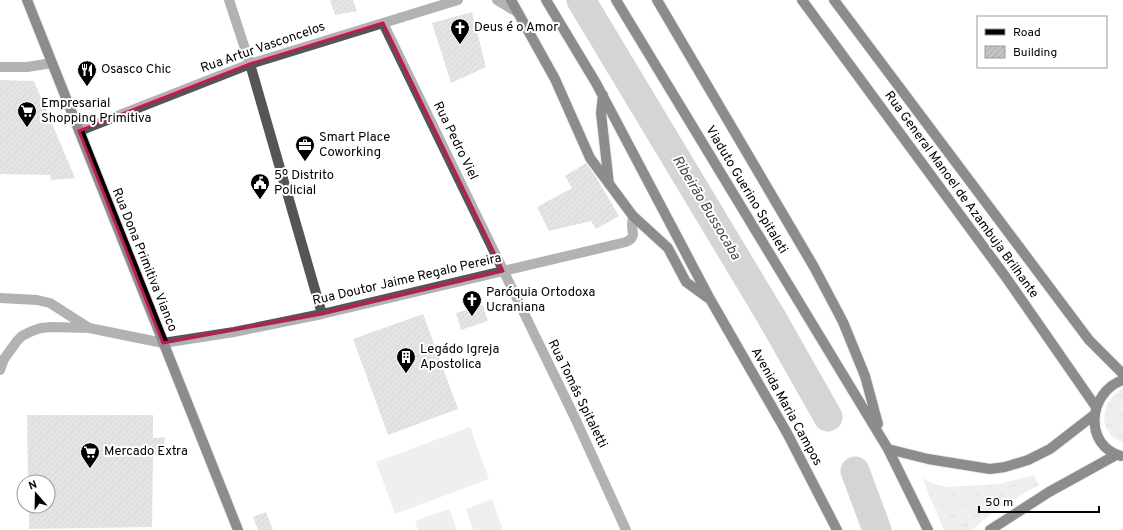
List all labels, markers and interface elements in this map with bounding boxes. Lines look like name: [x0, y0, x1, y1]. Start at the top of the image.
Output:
legend: [977, 16, 1107, 68]
church icon: Deus é o Amor: [449, 17, 471, 45]
street label: Rua Artur Vasconcelos: [199, 19, 327, 77]
place label: Deus é o Amor: [474, 20, 558, 36]
text: Road: [1013, 25, 1041, 41]
text: Building: [1013, 45, 1057, 61]
restaurant icon: Osasco Chic: [76, 59, 98, 87]
place label: Osasco Chic: [101, 62, 171, 78]
street label: Rua General Manoel de Azambuja Brilhante: [880, 88, 1042, 302]
place label: Empresarial Shopping Primitiva: [41, 96, 151, 127]
street label: Rua Pedro Viel: [429, 99, 481, 183]
supermarket icon: Empresarial Shopping Primitiva: [16, 100, 38, 128]
street label: Viaduto Guerino Spitaleti: [701, 123, 791, 257]
place label: Smart Place Coworking: [319, 130, 390, 161]
office icon: Smart Place Coworking: [294, 134, 316, 162]
water label: Ribeirão Bussocaba: [668, 153, 744, 264]
place label: 5º Distrito Policial: [274, 168, 334, 199]
public building icon: 5º Distrito Policial: [249, 172, 271, 200]
street label: Rua Dona Primitiva Vianco: [108, 186, 180, 334]
street label: Rua Doutor Jaime Regalo Pereira: [311, 250, 503, 310]
place label: Paróquia Ortodoxa Ucraniana: [486, 285, 595, 316]
church icon: Paróquia Ortodoxa Ucraniana: [461, 289, 483, 317]
street label: Rua Tomás Spitaletti: [544, 337, 610, 451]
place label: Legádo Igreja Apostolica: [420, 342, 499, 373]
street label: Avenida Maria Campos: [747, 345, 825, 469]
building icon: Legádo Igreja Apostolica: [395, 346, 417, 374]
supermarket icon: Mercado Extra: [79, 441, 101, 469]
place label: Mercado Extra: [104, 444, 188, 460]
north arrow: [16, 474, 56, 514]
text: N: [27, 478, 39, 493]
scale bar: [979, 488, 1099, 514]
text: 50 m: [985, 495, 1013, 511]

